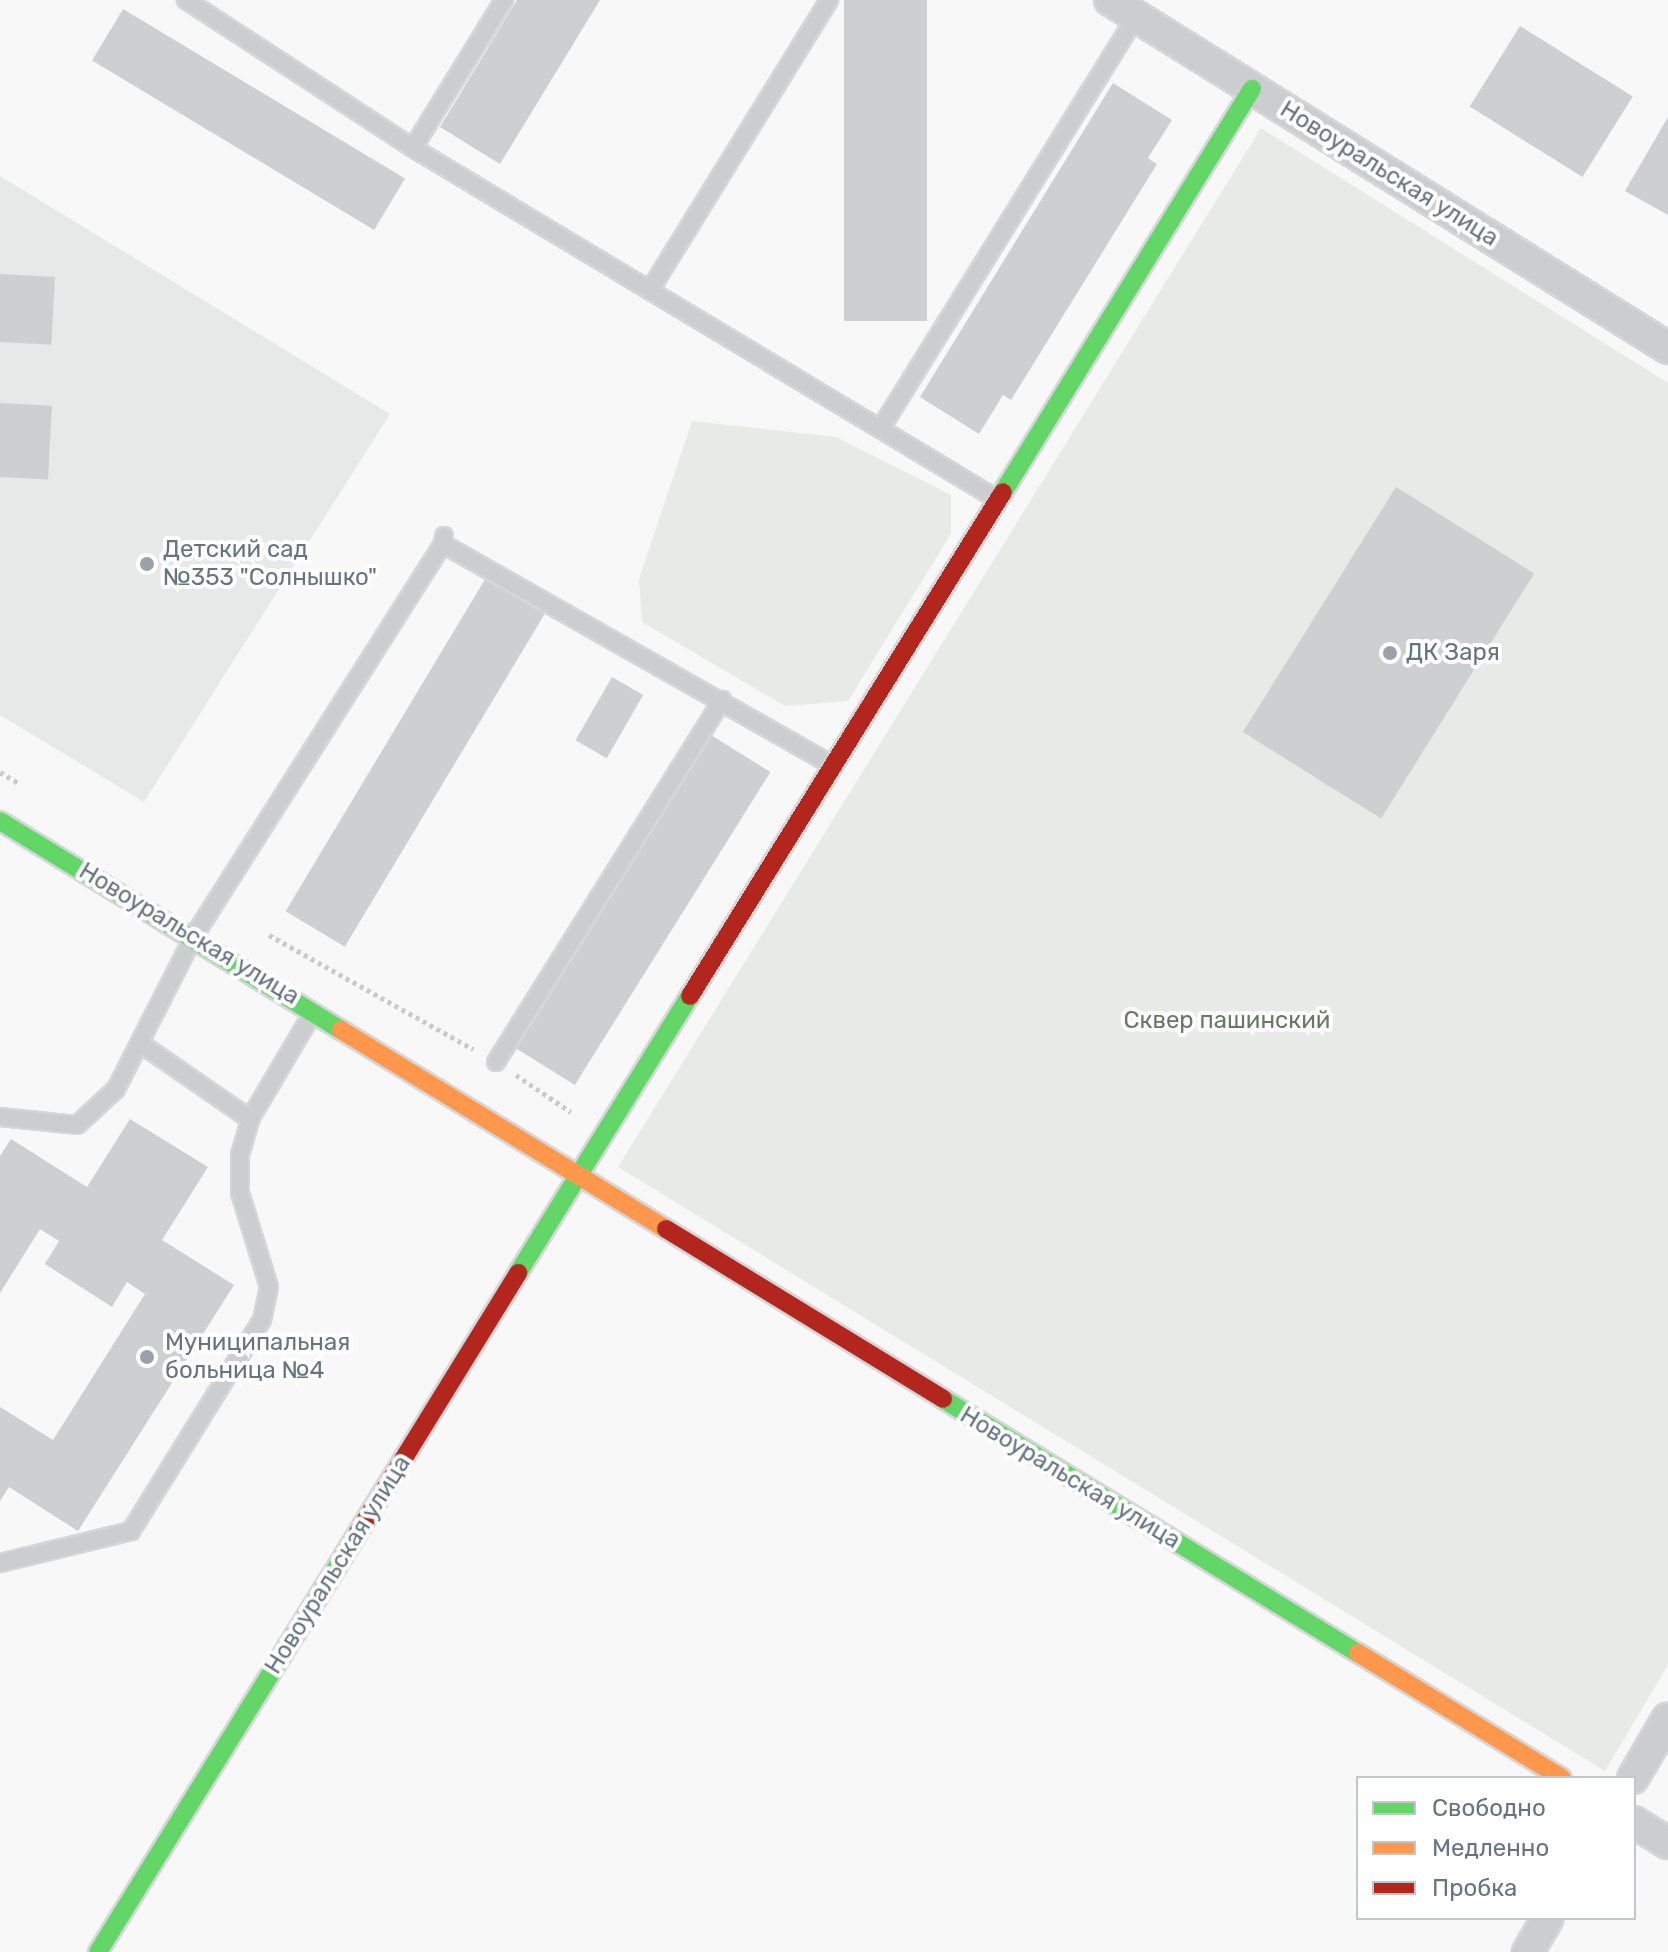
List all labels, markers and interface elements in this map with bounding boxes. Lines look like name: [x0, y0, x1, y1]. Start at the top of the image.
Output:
street label: Новоуральская улица: [1275, 95, 1503, 253]
place label: Детский сад №353 "Солнышко": [163, 536, 377, 592]
marker: Детский сад №353 "Солнышко": [138, 555, 156, 573]
place label: ДК Заря: [1406, 639, 1500, 667]
marker: ДК Заря: [1381, 644, 1399, 662]
street label: Новоуральская улица: [74, 857, 304, 1011]
park label: Сквер пашинский: [1124, 1007, 1330, 1035]
place label: Муниципальная больница №4: [165, 1329, 350, 1385]
marker: Муниципальная больница №4: [136, 1346, 158, 1368]
street label: Новоуральская улица: [955, 1401, 1185, 1555]
street label: Новоуральская улица: [259, 1451, 417, 1679]
legend: [1356, 1776, 1636, 1920]
text: Свободно: [1432, 1794, 1546, 1822]
text: Медленно: [1432, 1834, 1549, 1862]
text: Пробка: [1432, 1874, 1517, 1902]

